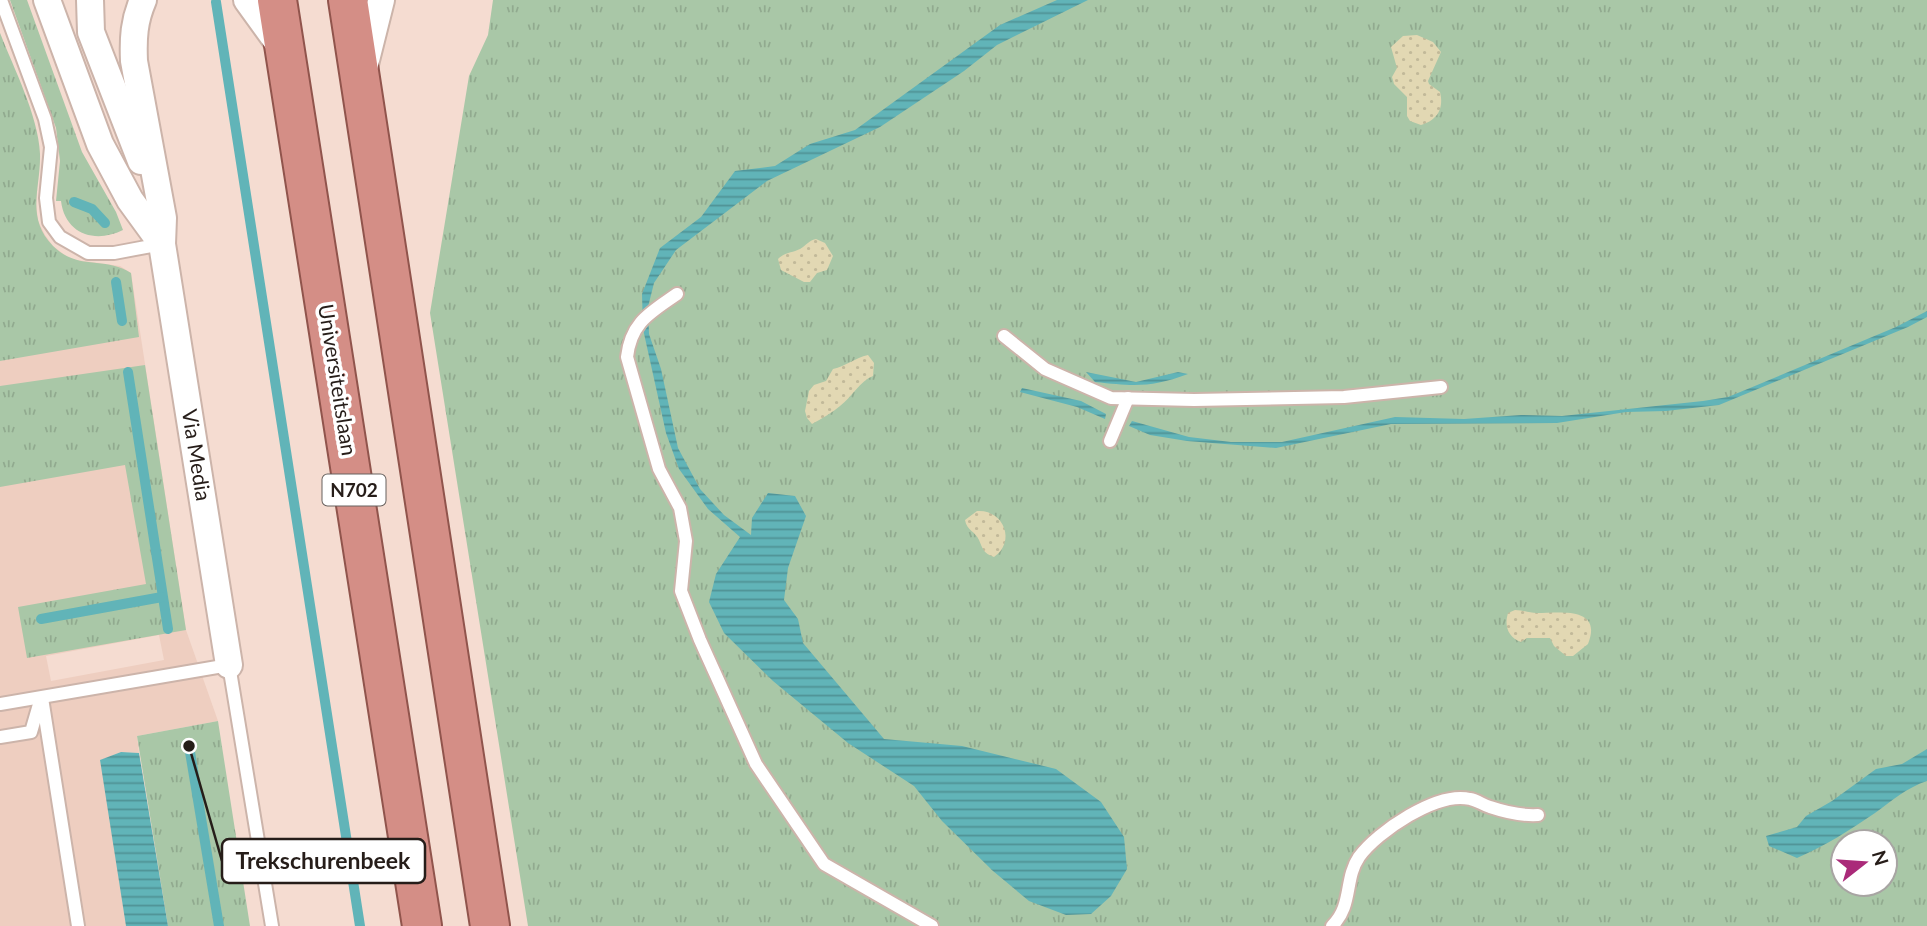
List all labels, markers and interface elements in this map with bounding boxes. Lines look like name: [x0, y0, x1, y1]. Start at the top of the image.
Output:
street label: Universiteitslaan: [314, 302, 363, 457]
street label: Via Media: [178, 407, 217, 502]
road number: N702: [322, 475, 386, 505]
north arrow: [1829, 828, 1899, 898]
callout: Trekschurenbeek: [222, 839, 425, 883]
text: Trekschurenbeek: [236, 846, 411, 874]
text: N: [1868, 848, 1894, 868]

